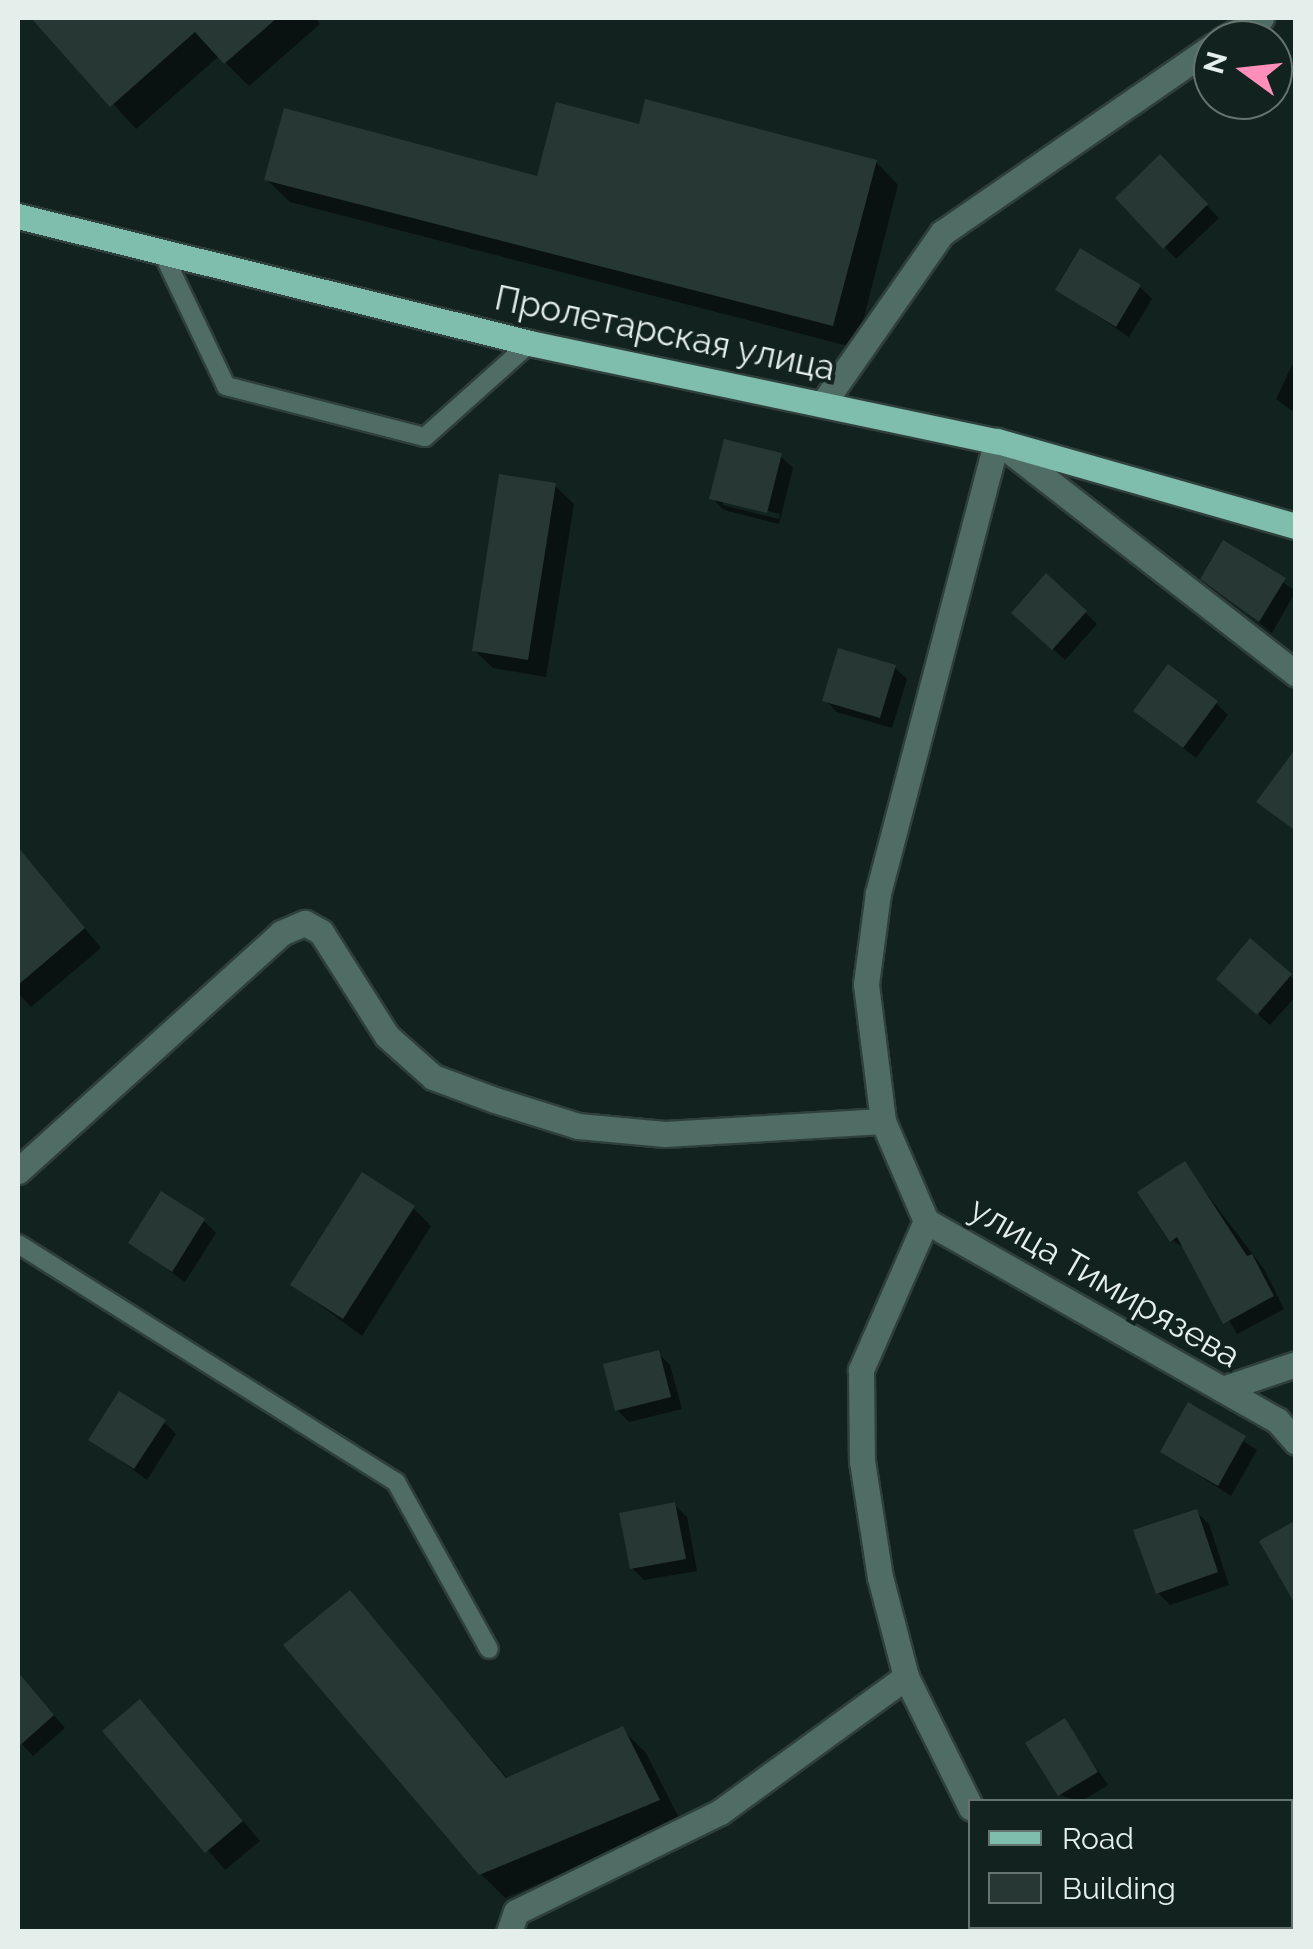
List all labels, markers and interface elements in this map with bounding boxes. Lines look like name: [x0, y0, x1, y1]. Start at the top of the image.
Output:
north arrow: [1193, 20, 1293, 120]
text: N: [1197, 48, 1234, 77]
street label: Пролетарская улица: [491, 276, 839, 390]
street label: улица Тимирязева: [962, 1187, 1248, 1377]
legend: [968, 1799, 1293, 1929]
text: Road: [1062, 1821, 1134, 1856]
text: Building: [1062, 1871, 1176, 1906]

